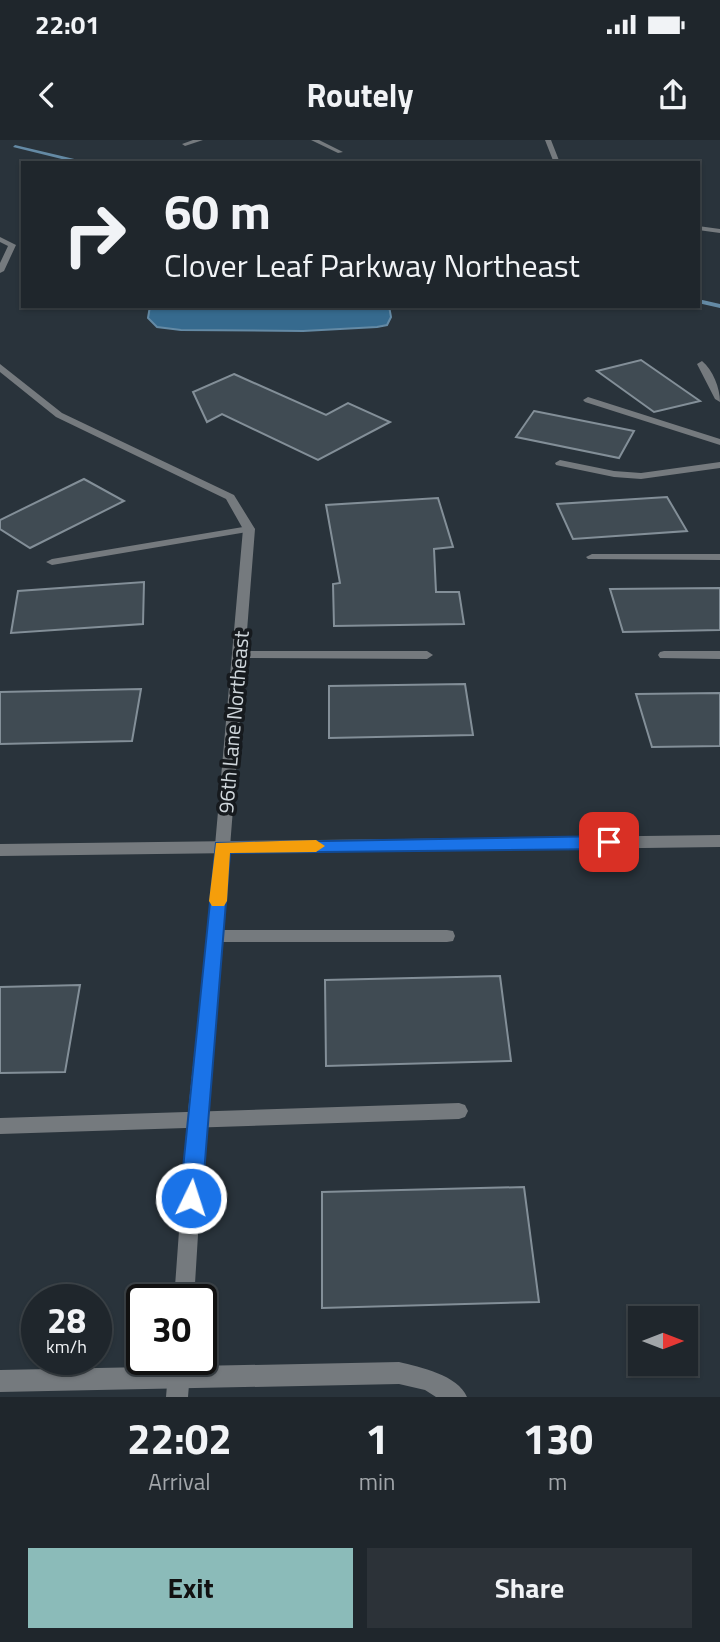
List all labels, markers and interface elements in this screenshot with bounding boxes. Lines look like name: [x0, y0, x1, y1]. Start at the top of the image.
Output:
text: 22:01: [35, 5, 100, 44]
text: Routely: [307, 71, 413, 119]
icon: back: [28, 76, 66, 114]
icon: share: [654, 76, 692, 114]
text: 60 m: [164, 173, 271, 248]
icon: right: [49, 189, 140, 280]
text: Clover Leaf Parkway Northeast: [164, 241, 580, 289]
street label: 96th Lane Northeast: [209, 629, 257, 815]
pin: [579, 812, 639, 872]
icon: arrive: [590, 823, 628, 861]
position arrow: [154, 1161, 228, 1235]
speed limit sign: 30: [126, 1284, 217, 1375]
text: 28: [47, 1293, 86, 1347]
north arrow: [628, 1306, 698, 1376]
map controls: [628, 1306, 698, 1376]
text: km/h: [46, 1333, 87, 1360]
text: 22:02: [127, 1406, 232, 1470]
text: 1: [365, 1406, 389, 1470]
text: 130: [522, 1406, 593, 1470]
text: Arrival: [148, 1464, 211, 1499]
text: min: [359, 1464, 395, 1499]
text: m: [548, 1464, 567, 1499]
button: Exit: [28, 1548, 353, 1628]
button: Share: [367, 1548, 692, 1628]

